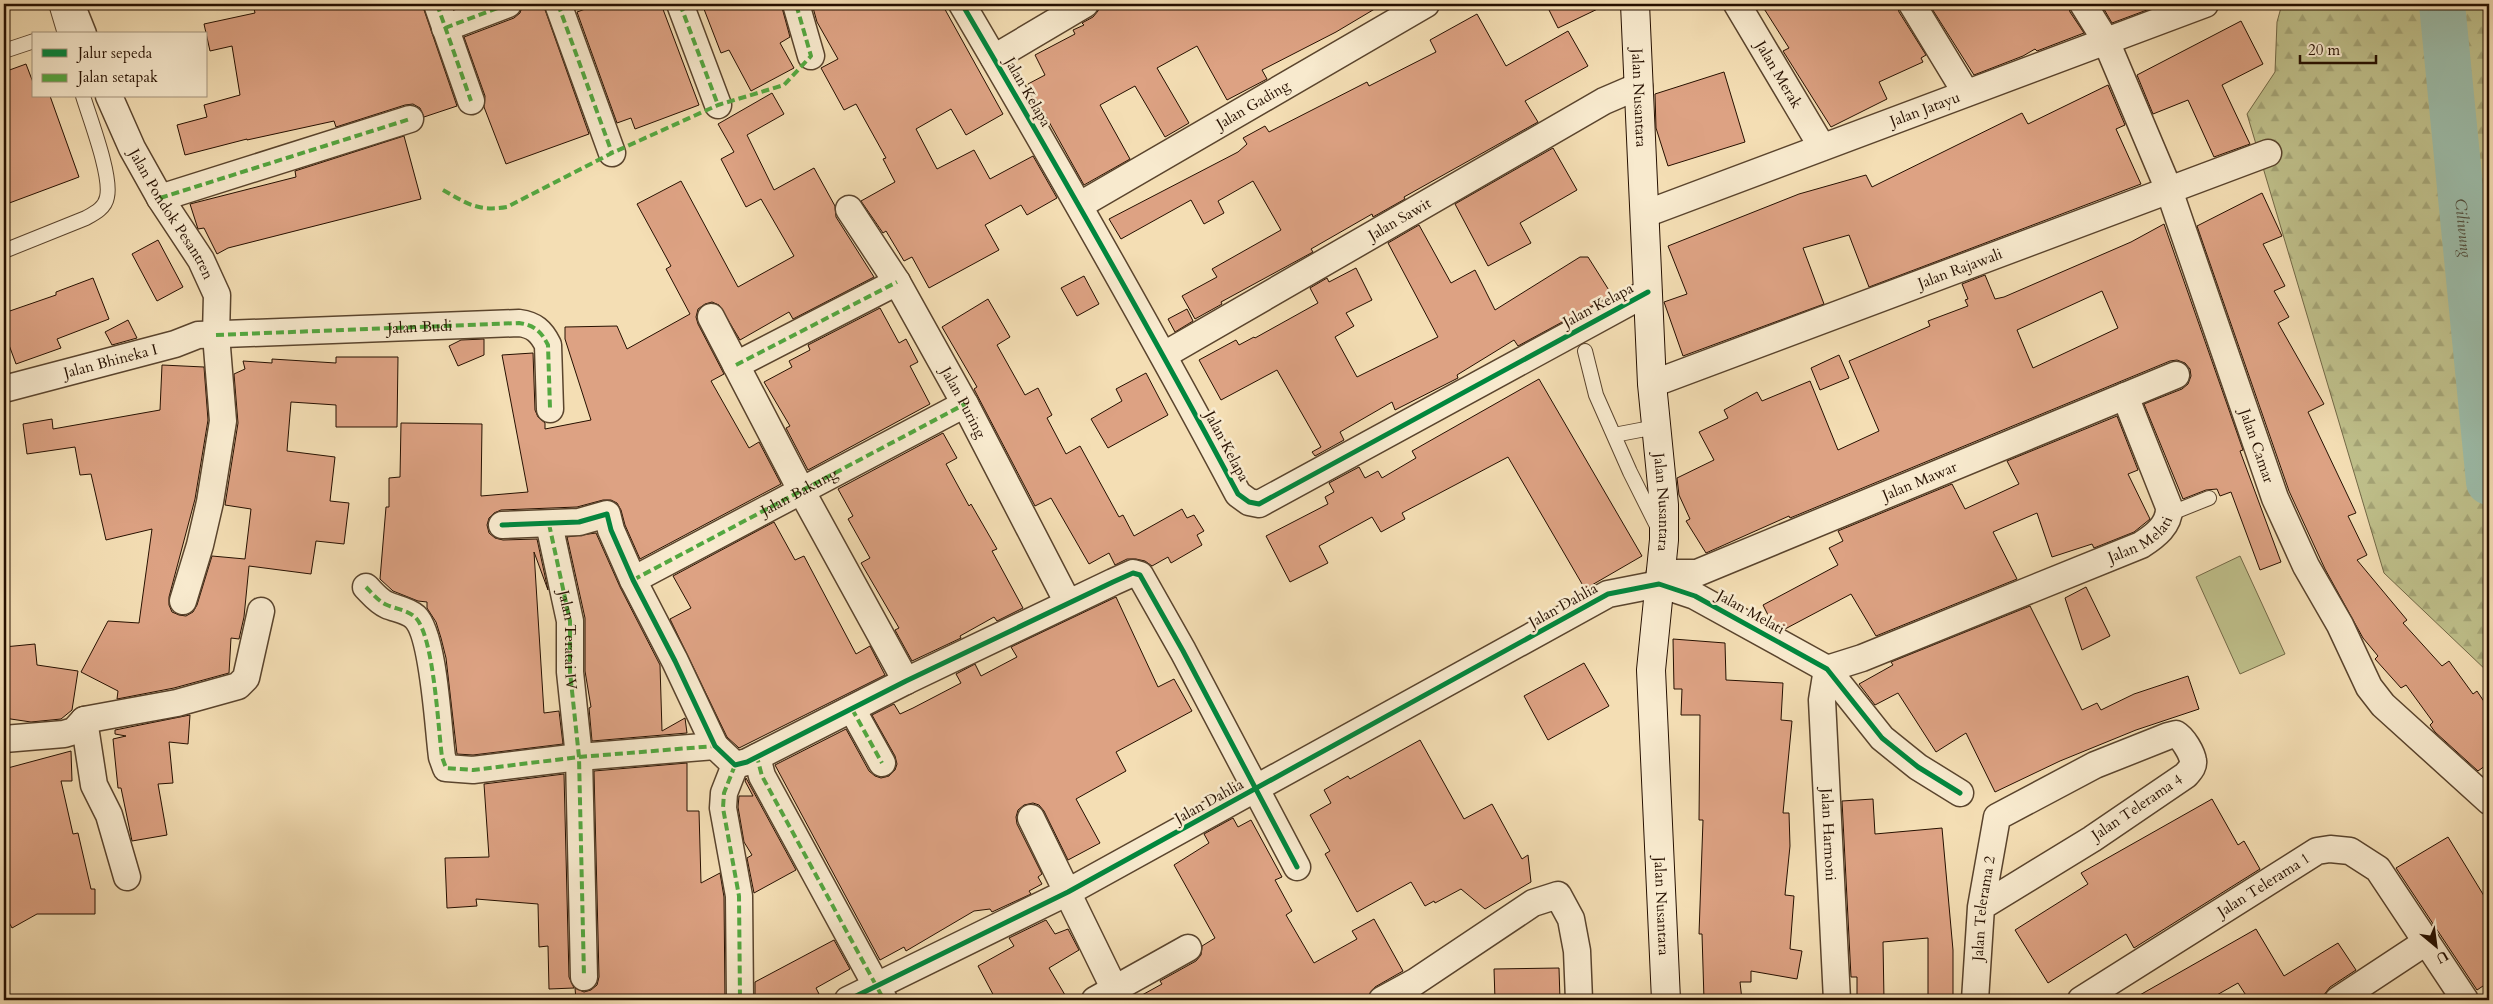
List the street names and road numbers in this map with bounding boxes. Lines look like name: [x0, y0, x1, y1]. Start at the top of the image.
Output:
street label: Jalan Merak: [1750, 35, 1807, 112]
street label: Jalan Nusantara: [1627, 46, 1651, 148]
street label: Jalan Kelapa: [999, 52, 1056, 131]
street label: Jalan Gading: [1211, 75, 1294, 135]
street label: Jalan Jatayu: [1885, 87, 1963, 132]
street label: Jalan Pondok Pesantren: [123, 143, 219, 283]
street label: Jalan Sawit: [1363, 193, 1435, 246]
street label: Jalan Rajawali: [1913, 244, 2005, 294]
street label: Jalan Kelapa: [1557, 278, 1637, 333]
street label: Jalan Budi: [385, 316, 453, 338]
street label: Jalan Bhineka I: [59, 339, 159, 383]
street label: Jalan Puring: [935, 361, 991, 442]
street label: Jalan Camar: [2234, 404, 2279, 486]
street label: Jalan Kelapa: [1199, 405, 1254, 485]
street label: Jalan Nusantara: [1649, 450, 1674, 553]
street label: Jalan Mawar: [1878, 456, 1961, 506]
street label: Jalan Bakung: [755, 463, 842, 521]
street label: Jalan Melati: [2103, 513, 2177, 568]
street label: Jalan Dahlia: [1523, 578, 1601, 633]
street label: Jalan Melati: [1712, 584, 1788, 639]
street label: Jalan Teratai IV: [553, 586, 582, 691]
street label: Jalan Telerama 4: [2086, 769, 2187, 846]
street label: Jalan Dahlia: [1169, 774, 1247, 829]
street label: Jalan Harmoni: [1816, 786, 1841, 881]
street label: Jalan Telerama 1: [2212, 848, 2314, 922]
street label: Jalan Nusantara: [1649, 854, 1674, 956]
street label: Jalan Telerama 2: [1967, 854, 2000, 964]

